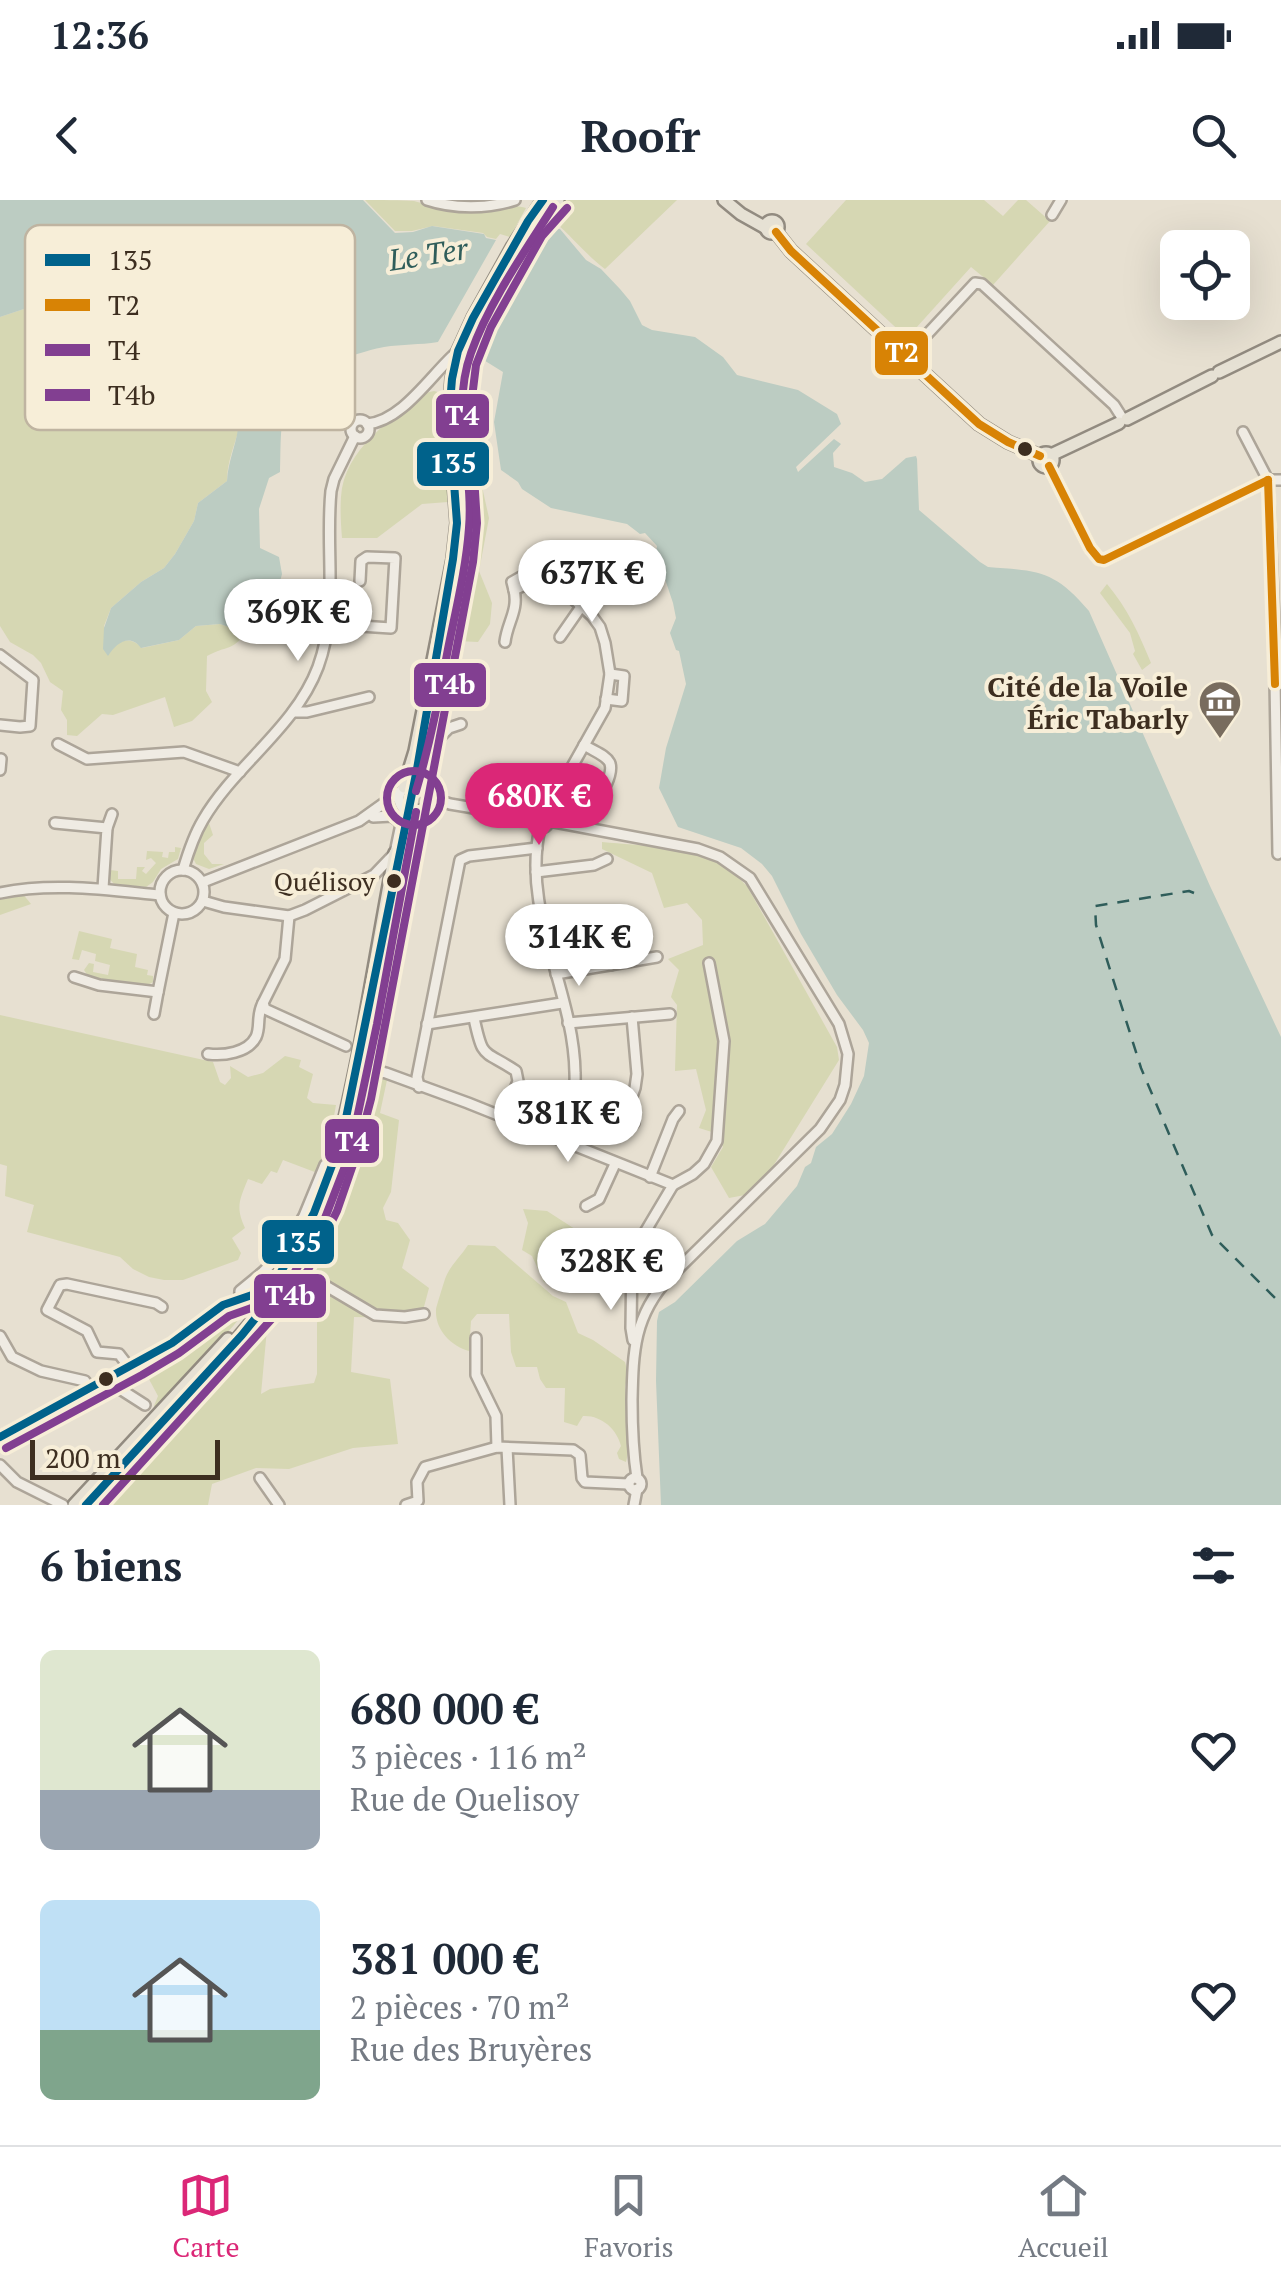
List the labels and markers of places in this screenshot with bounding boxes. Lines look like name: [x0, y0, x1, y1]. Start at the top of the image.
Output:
unlabelled marker: [1015, 439, 1035, 459]
pin: 637K €: [511, 540, 673, 625]
pin: 369K €: [217, 579, 379, 664]
place label: Cité de la Voile Éric Tabarly: [987, 668, 1189, 737]
museum icon: Cité de la Voile Éric Tabarly: [1197, 679, 1243, 740]
pin: 680K €: [458, 763, 620, 848]
place label: Quélisoy: [274, 864, 376, 898]
marker: Quélisoy: [384, 871, 404, 891]
pin: 314K €: [498, 904, 660, 989]
pin: 381K €: [487, 1080, 649, 1165]
pin: 328K €: [530, 1228, 692, 1313]
unlabelled marker: [96, 1369, 116, 1389]

